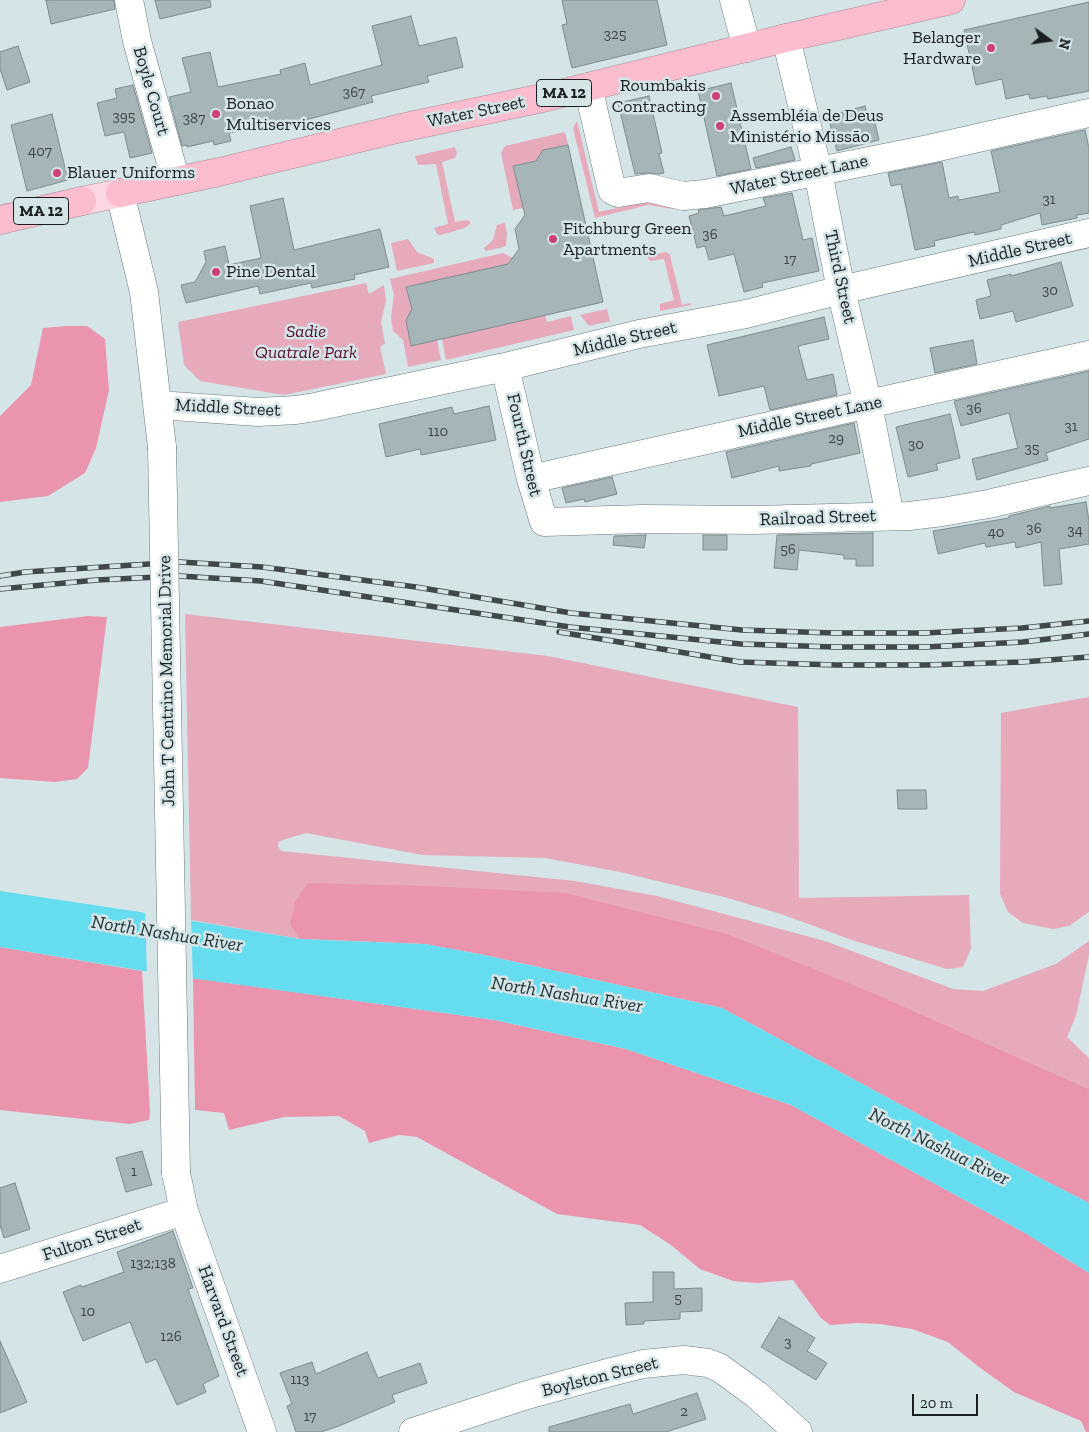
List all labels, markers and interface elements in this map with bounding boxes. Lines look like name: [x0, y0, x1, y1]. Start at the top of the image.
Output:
north arrow: [1024, 15, 1074, 65]
house number: 325: [604, 26, 626, 44]
place label: Belanger Hardware: [903, 27, 981, 70]
text: N: [1055, 37, 1074, 51]
marker: Belanger Hardware: [985, 42, 997, 54]
street label: Boyle Court: [128, 44, 174, 138]
place label: Roumbakis Contracting: [612, 75, 706, 118]
road number: MA 12: [536, 80, 592, 106]
house number: 367: [343, 84, 365, 102]
marker: Roumbakis Contracting: [710, 90, 722, 102]
street label: Water Street: [425, 91, 527, 133]
place label: Bonao Multiservices: [226, 93, 331, 136]
place label: Assembléia de Deus Ministério Missão: [730, 105, 884, 148]
house number: 395: [113, 108, 135, 126]
marker: Bonao Multiservices: [210, 108, 222, 120]
house number: 387: [183, 110, 205, 128]
marker: Assembléia de Deus Ministério Missão: [714, 120, 726, 132]
house number: 407: [28, 143, 52, 161]
street label: Water Street Lane: [728, 150, 870, 200]
place label: Blauer Uniforms: [67, 162, 195, 184]
marker: Blauer Uniforms: [51, 167, 63, 179]
house number: 31: [1042, 191, 1056, 209]
road number: MA 12: [13, 198, 68, 225]
place label: Fitchburg Green Apartments: [563, 218, 692, 260]
house number: 36: [702, 226, 718, 244]
street label: Third Street: [820, 228, 860, 326]
street label: Middle Street: [966, 228, 1074, 272]
marker: Fitchburg Green Apartments: [547, 233, 559, 245]
house number: 17: [784, 251, 796, 269]
place label: Pine Dental: [226, 261, 316, 283]
marker: Pine Dental: [210, 266, 222, 278]
house number: 30: [1042, 282, 1058, 300]
street label: Middle Street: [571, 317, 679, 361]
park label: Sadie Quatrale Park: [255, 321, 357, 364]
street label: Fourth Street: [502, 391, 546, 499]
street label: Middle Street Lane: [736, 391, 884, 443]
street label: Middle Street: [175, 394, 281, 422]
house number: 36: [966, 400, 982, 418]
house number: 31: [1064, 418, 1078, 436]
house number: 110: [428, 423, 448, 441]
house number: 29: [828, 430, 844, 448]
house number: 30: [908, 436, 924, 454]
house number: 35: [1024, 440, 1040, 458]
street label: Railroad Street: [759, 505, 877, 531]
house number: 36: [1026, 520, 1042, 538]
house number: 34: [1067, 522, 1083, 540]
house number: 40: [988, 524, 1004, 542]
house number: 56: [780, 541, 796, 559]
street label: John T Centrino Memorial Drive: [154, 555, 180, 807]
water label: North Nashua River: [90, 911, 244, 957]
water label: North Nashua River: [490, 972, 644, 1018]
water label: North Nashua River: [865, 1103, 1013, 1191]
house number: 1: [131, 1163, 137, 1181]
street label: Fulton Street: [40, 1214, 144, 1266]
house number: 132;138: [130, 1255, 176, 1273]
street label: Harvard Street: [193, 1263, 253, 1379]
house number: 5: [674, 1290, 682, 1308]
house number: 10: [81, 1303, 95, 1321]
house number: 126: [160, 1328, 182, 1346]
house number: 3: [784, 1334, 792, 1352]
street label: Boylston Street: [540, 1352, 660, 1402]
house number: 113: [291, 1371, 309, 1389]
scale bar: [914, 1384, 980, 1416]
text: 20 m: [920, 1394, 953, 1412]
house number: 2: [680, 1403, 688, 1421]
house number: 17: [304, 1408, 316, 1426]

